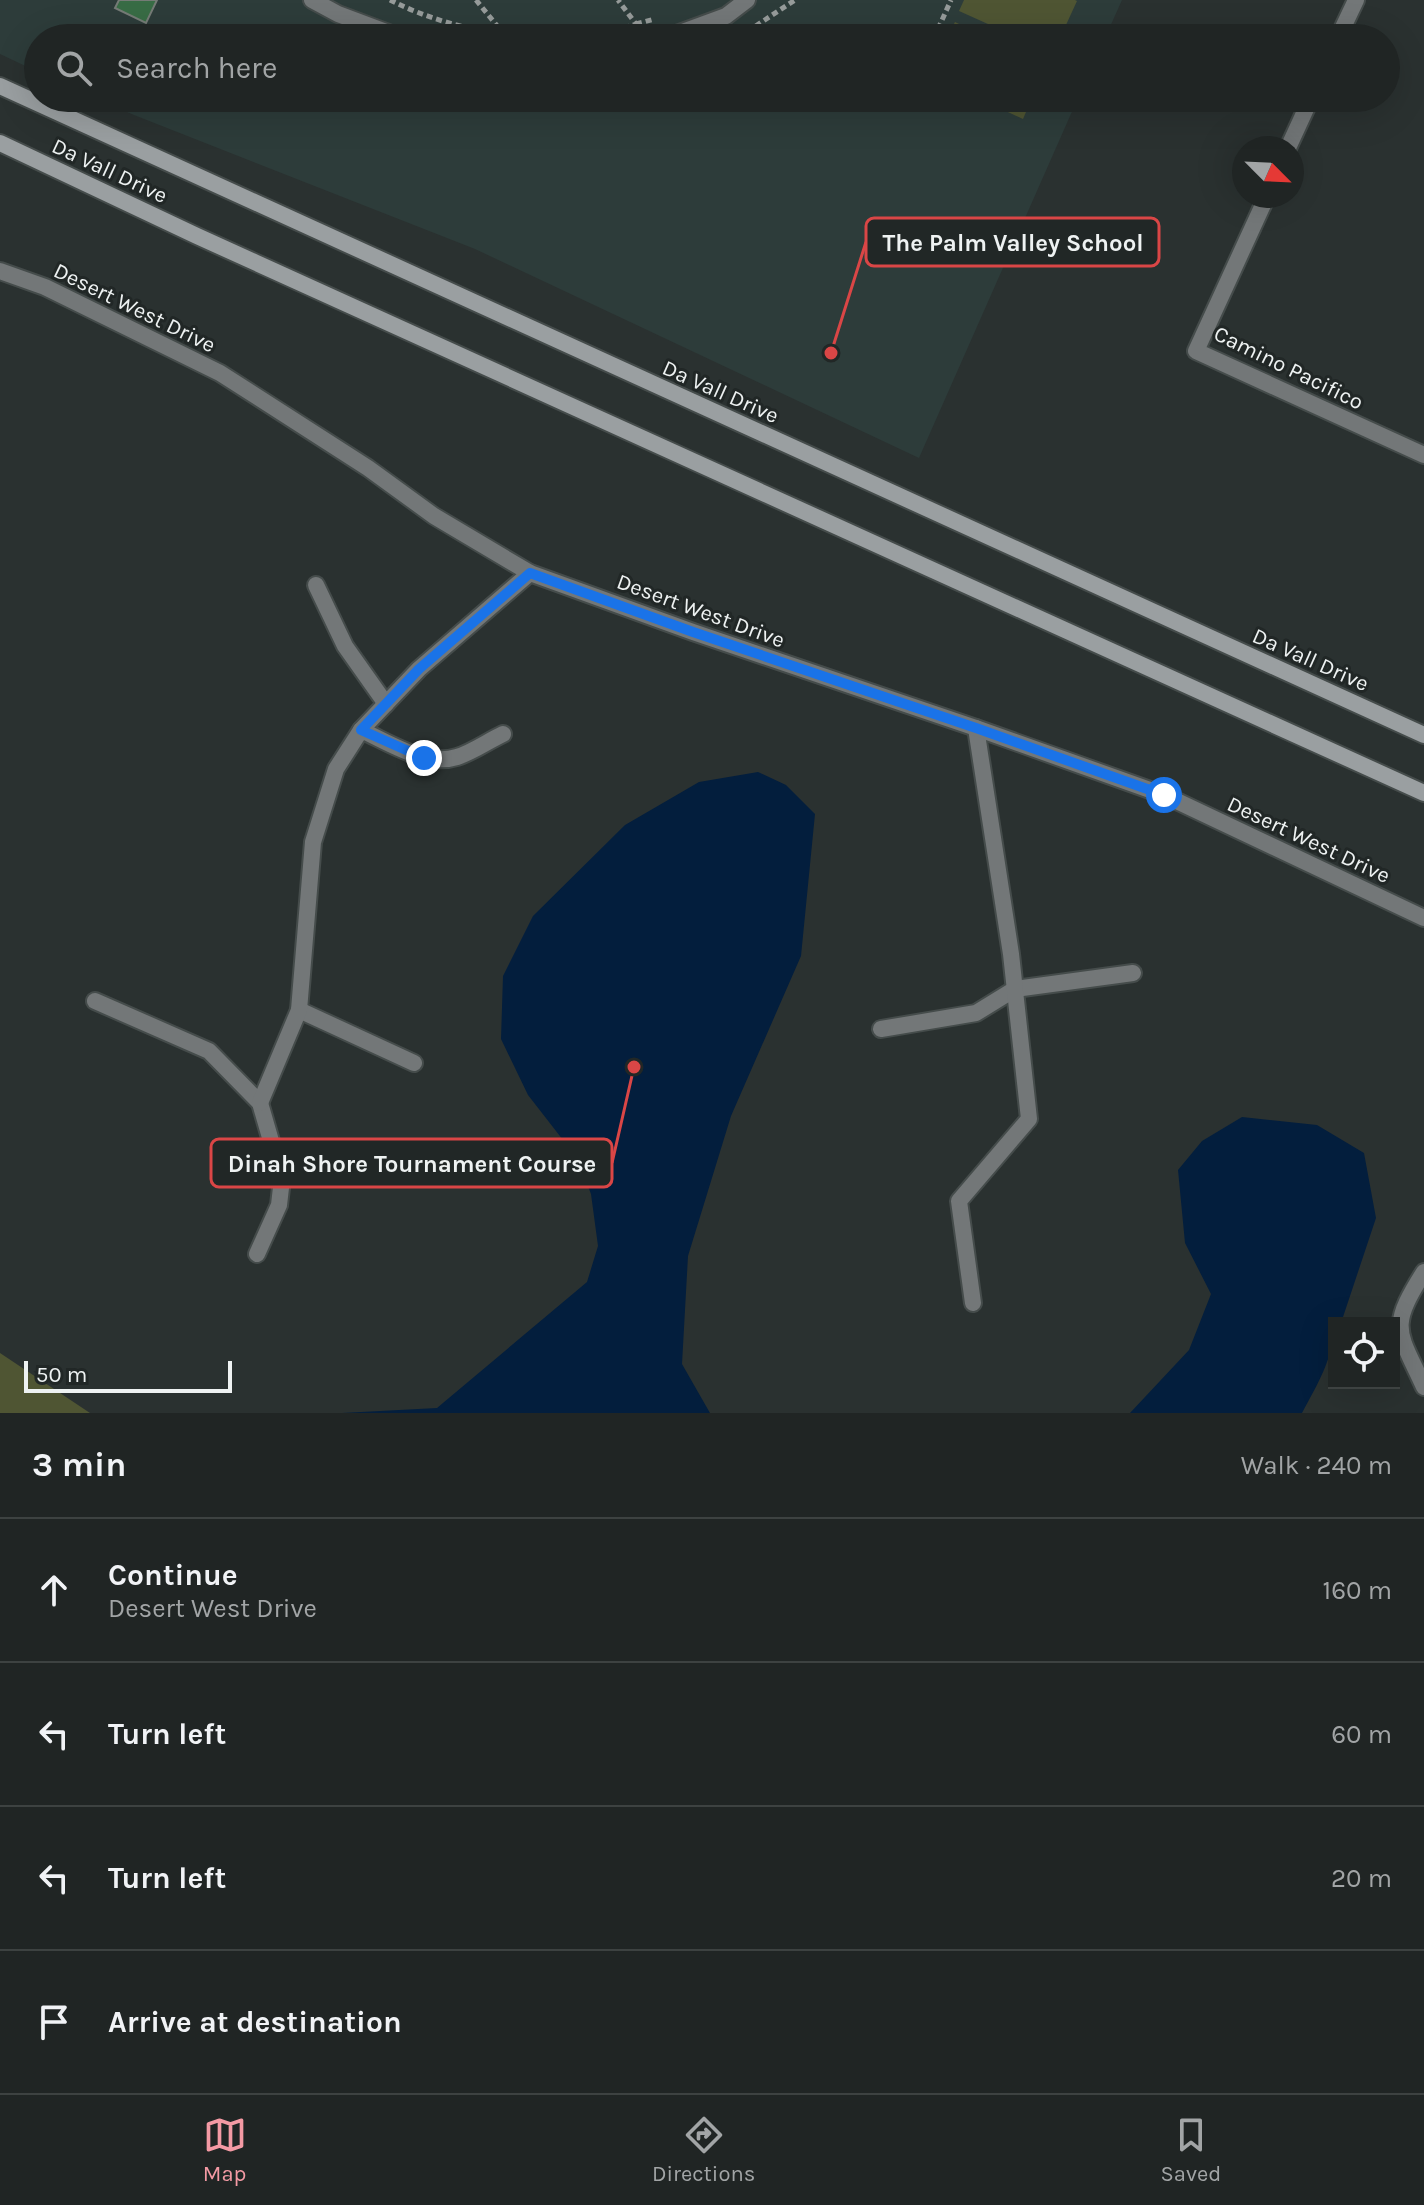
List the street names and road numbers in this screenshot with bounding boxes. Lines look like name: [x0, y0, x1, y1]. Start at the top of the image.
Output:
street label: Da Vall Drive: [48, 133, 172, 209]
street label: Desert West Drive: [49, 257, 220, 358]
street label: Camino Pacifico: [1210, 321, 1367, 415]
street label: Da Vall Drive: [658, 355, 783, 429]
street label: Desert West Drive: [613, 568, 788, 653]
street label: Da Vall Drive: [1248, 623, 1373, 697]
street label: Desert West Drive: [1223, 791, 1394, 889]

